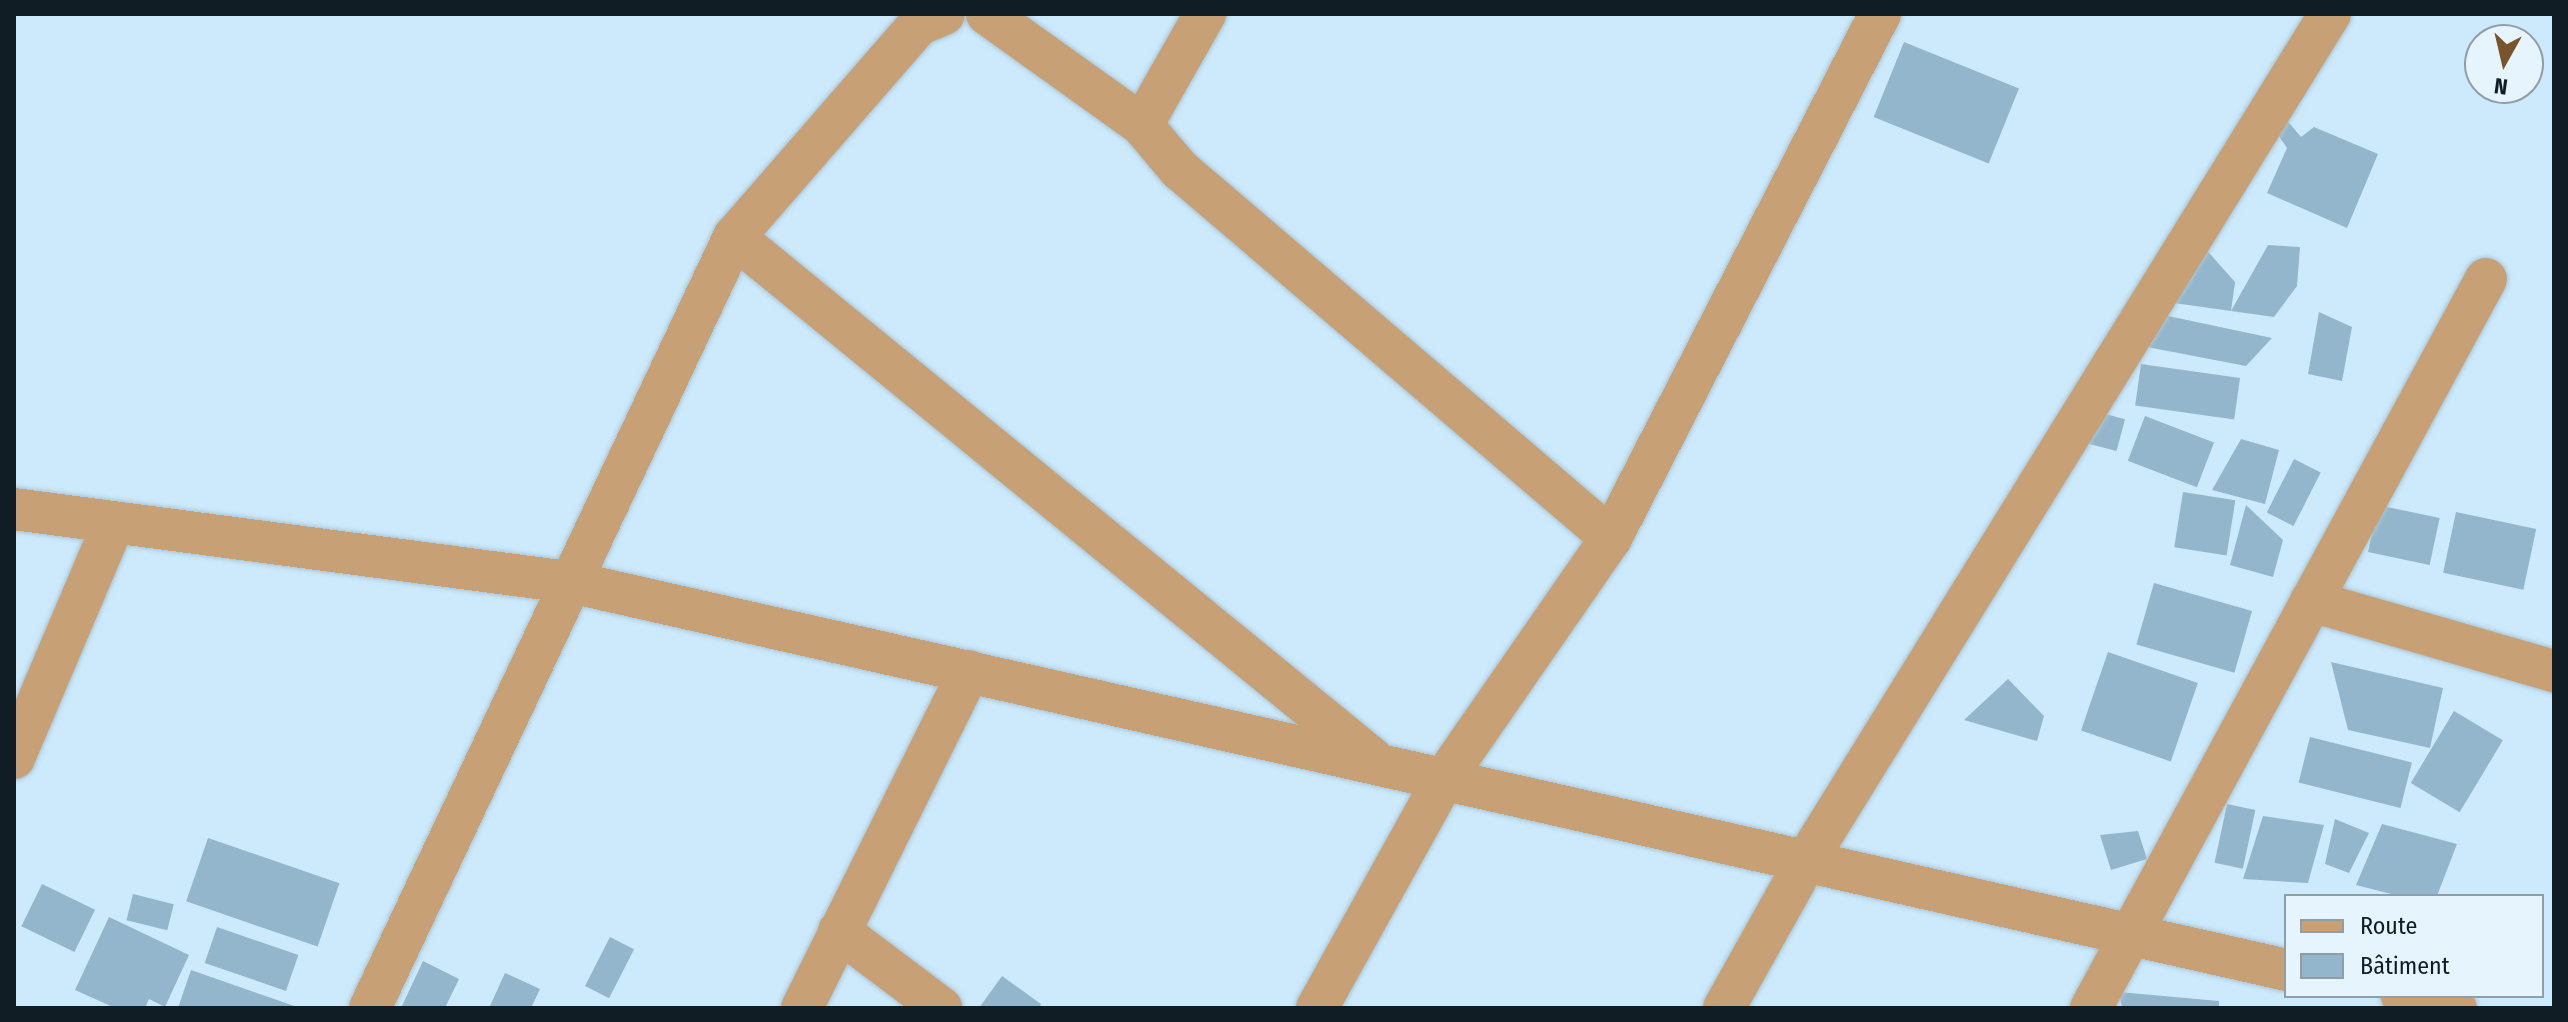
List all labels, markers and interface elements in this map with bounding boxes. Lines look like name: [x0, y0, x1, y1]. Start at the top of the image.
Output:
north arrow: [2464, 24, 2544, 104]
text: N: [2492, 72, 2509, 101]
legend: [2284, 894, 2544, 998]
text: Route: [2360, 912, 2417, 940]
text: Bâtiment: [2360, 952, 2450, 980]

